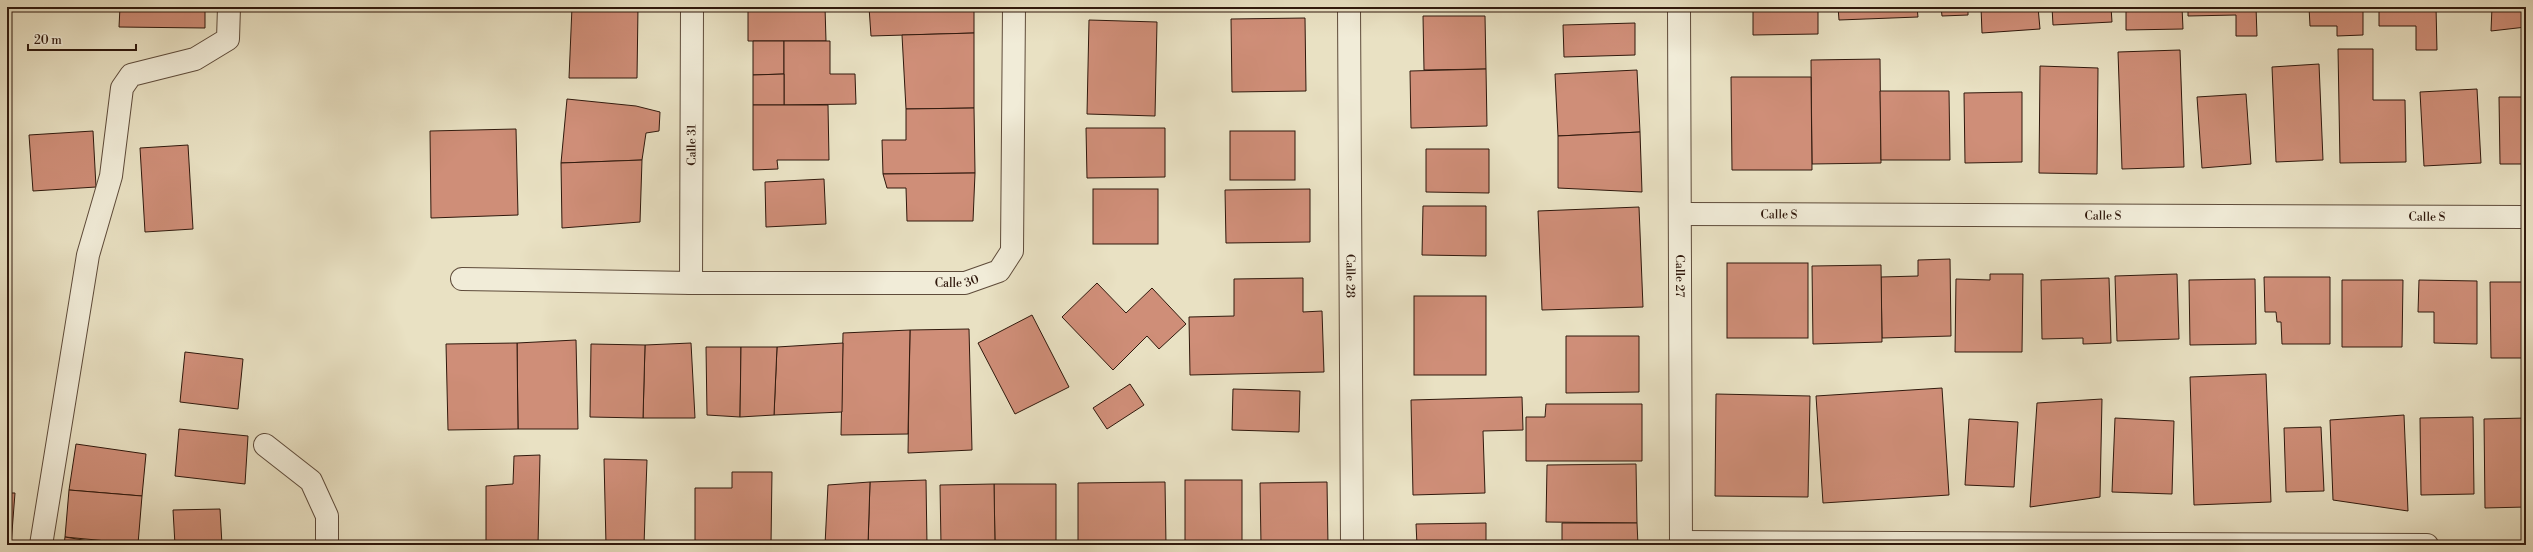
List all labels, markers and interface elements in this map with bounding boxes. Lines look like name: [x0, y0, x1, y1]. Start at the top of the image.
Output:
scale bar: [28, 26, 136, 52]
text: 20 m: [34, 33, 62, 48]
street label: Calle 31: [684, 123, 700, 166]
street label: Calle S: [1761, 207, 1798, 222]
street label: Calle S: [2085, 208, 2122, 224]
street label: Calle S: [2409, 210, 2446, 225]
street label: Calle 28: [1342, 254, 1358, 298]
street label: Calle 27: [1672, 255, 1687, 297]
street label: Calle 30: [935, 272, 981, 291]

